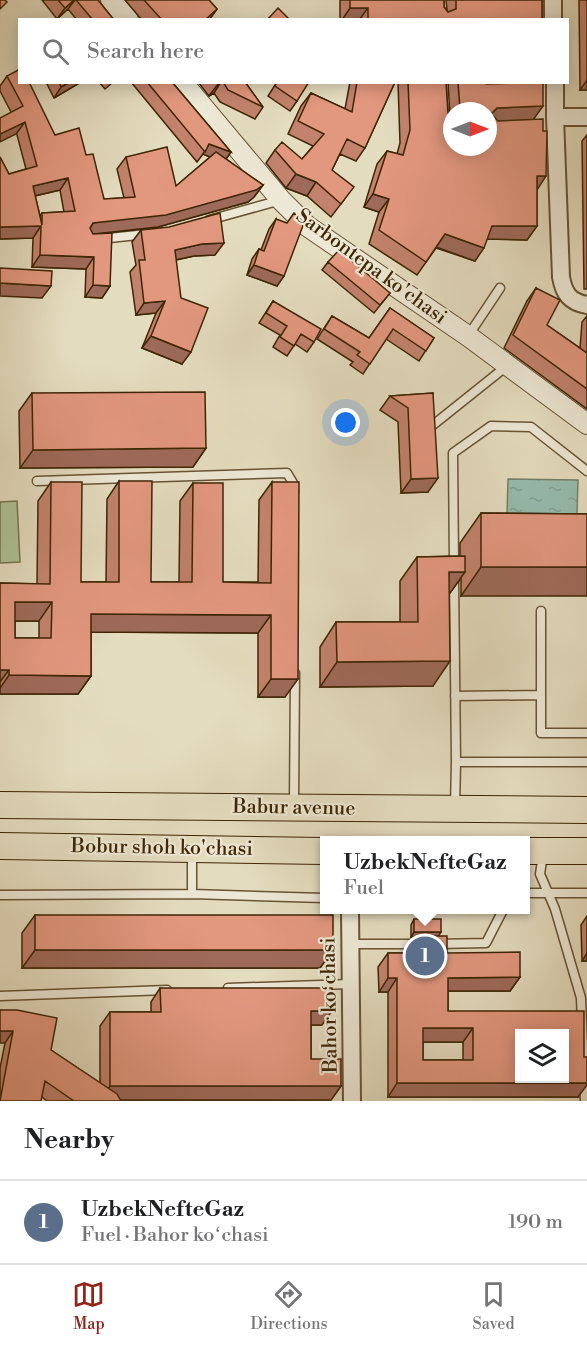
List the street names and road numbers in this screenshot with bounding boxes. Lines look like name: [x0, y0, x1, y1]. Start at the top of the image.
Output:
street label: Sarbontepa ko'chasi: [291, 204, 452, 330]
street label: Babur avenue: [231, 794, 356, 822]
street label: Bobur shoh ko'chasi: [70, 834, 254, 862]
street label: Bahor koʻchasi: [316, 937, 344, 1074]

